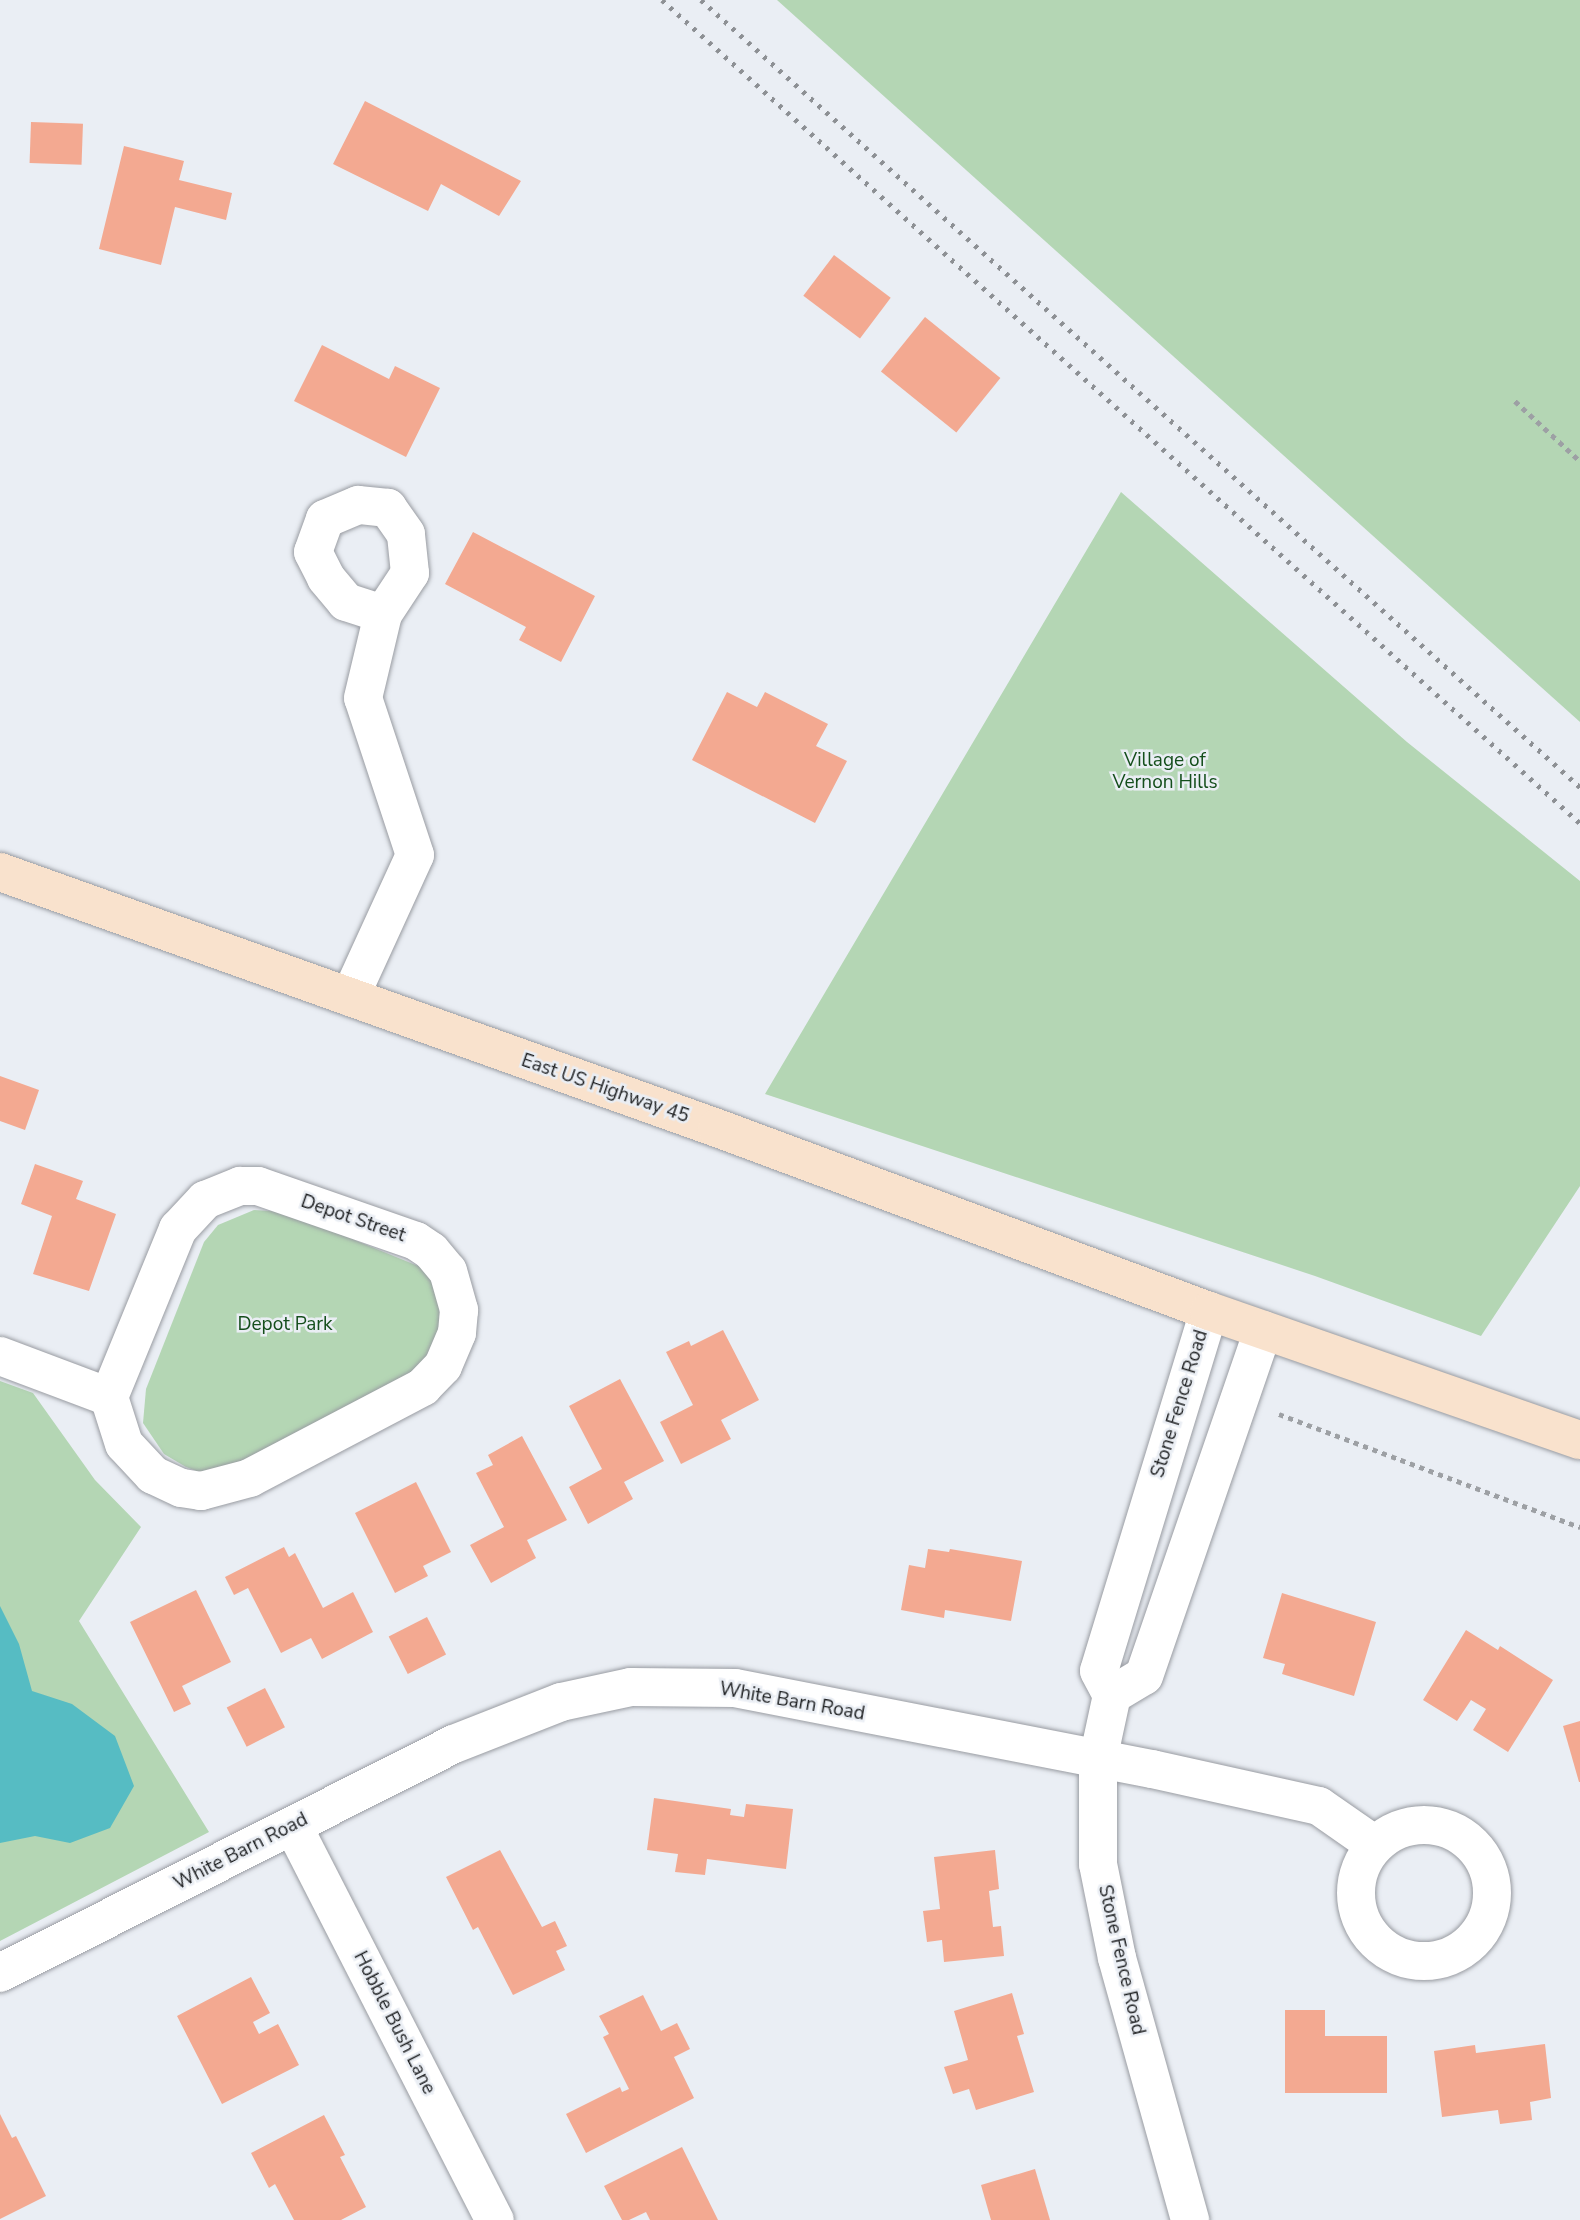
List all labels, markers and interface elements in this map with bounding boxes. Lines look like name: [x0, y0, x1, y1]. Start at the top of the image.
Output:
park label: Village of Vernon Hills: [1112, 750, 1218, 794]
street label: East US Highway 45: [518, 1050, 692, 1128]
street label: Depot Street: [298, 1190, 408, 1248]
park label: Depot Park: [237, 1314, 333, 1336]
street label: Stone Fence Road: [1147, 1327, 1213, 1481]
street label: White Barn Road: [718, 1678, 866, 1726]
street label: White Barn Road: [170, 1808, 312, 1896]
street label: Stone Fence Road: [1093, 1883, 1149, 2037]
street label: Hobble Bush Lane: [348, 1948, 440, 2098]

